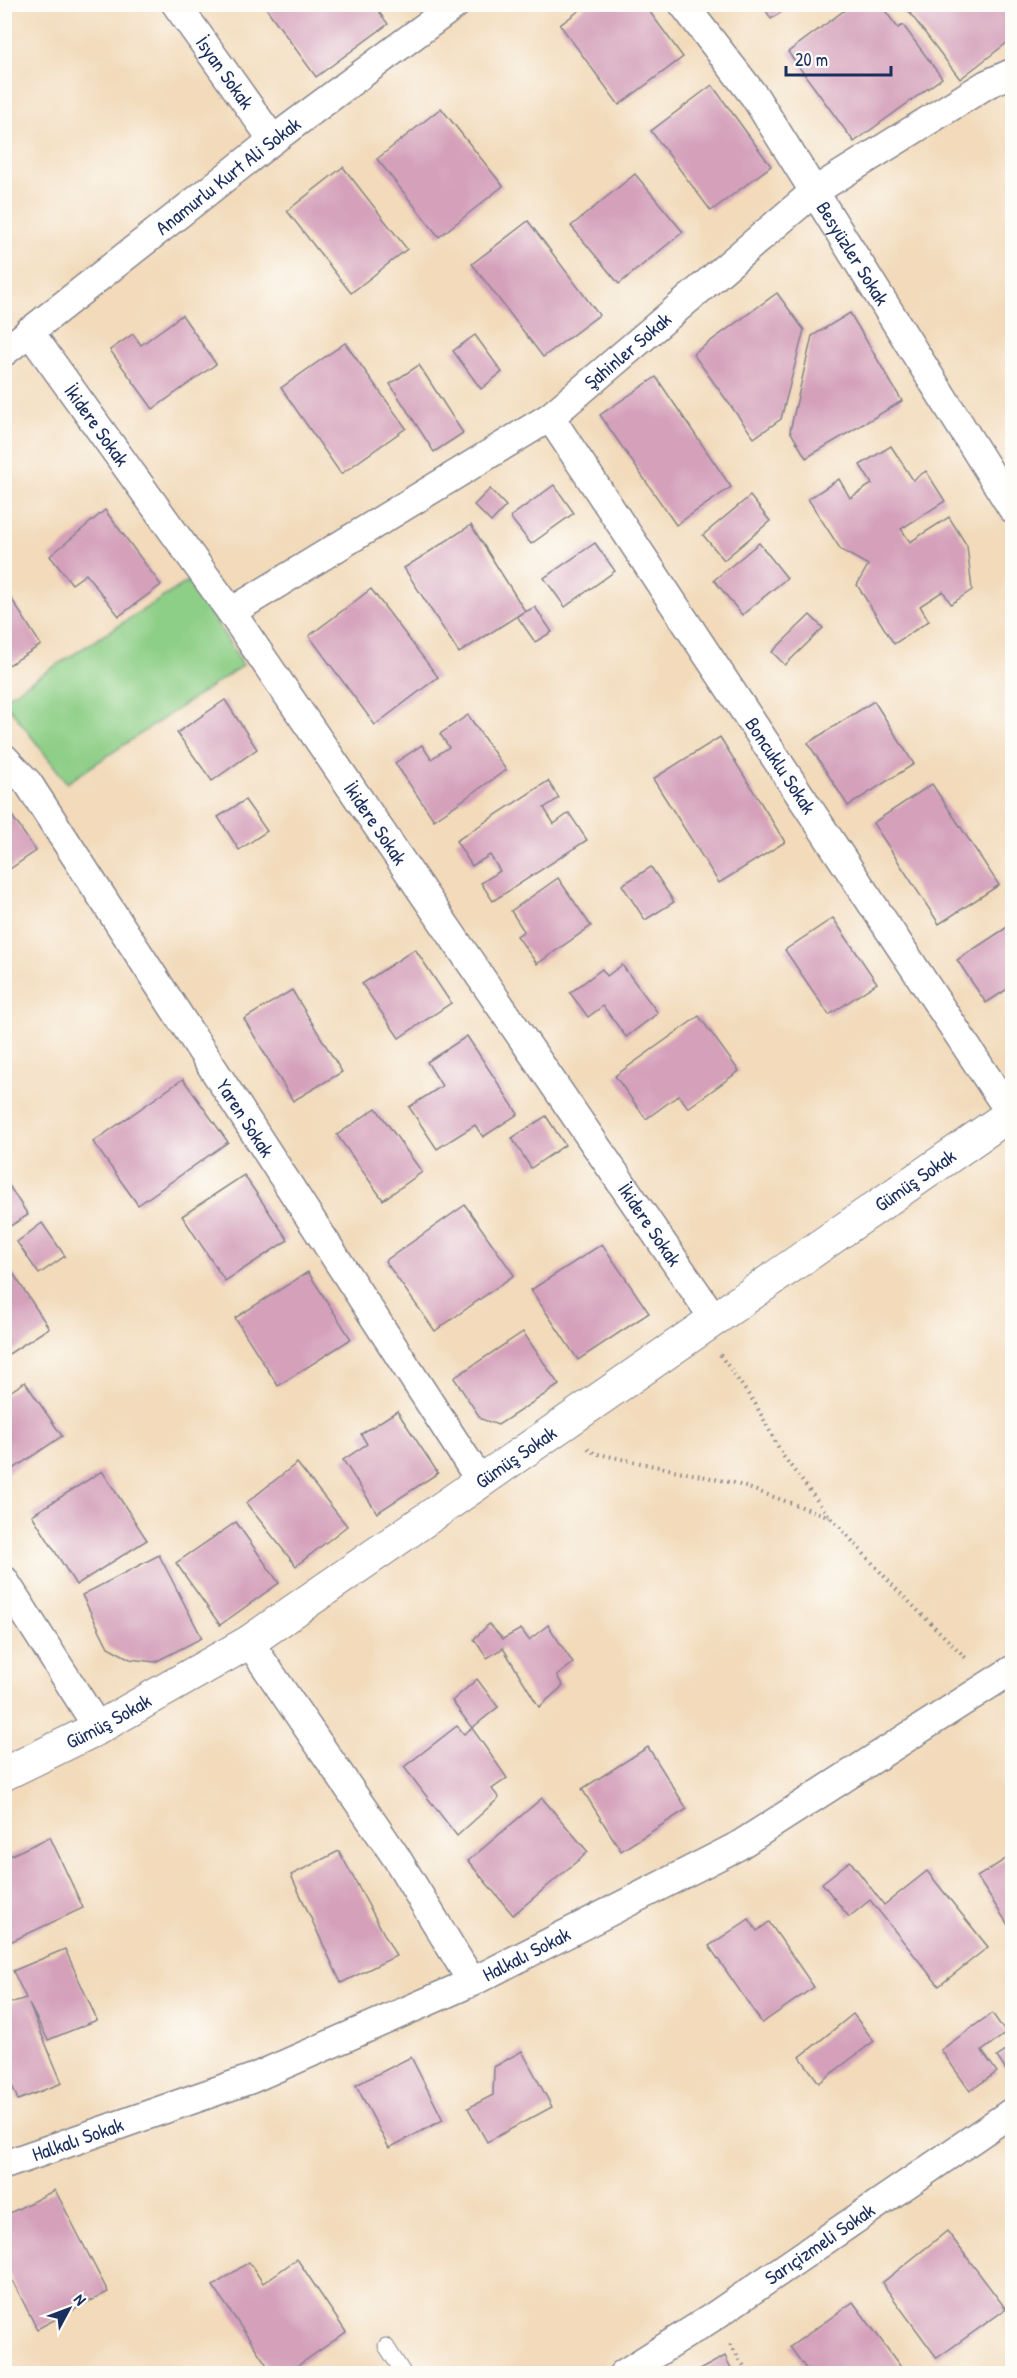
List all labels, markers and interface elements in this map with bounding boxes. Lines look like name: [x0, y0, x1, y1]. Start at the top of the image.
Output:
street label: İsyan Sokak: [190, 30, 261, 114]
scale bar: [786, 39, 891, 77]
text: 20 m: [795, 47, 828, 72]
street label: Anamurlu Kurt Ali Sokak: [149, 110, 306, 241]
street label: Besyüzler Sokak: [810, 196, 896, 310]
street label: Şahinler Sokak: [578, 306, 677, 395]
street label: İkidere Sokak: [58, 378, 136, 471]
street label: Boncuklu Sokak: [739, 712, 823, 819]
street label: İkidere Sokak: [338, 776, 414, 870]
street label: Yaren Sokak: [210, 1074, 281, 1162]
street label: Gümüş Sokak: [869, 1142, 961, 1217]
street label: İkidere Sokak: [612, 1177, 688, 1271]
street label: Gümüş Sokak: [469, 1419, 561, 1494]
street label: Gümüş Sokak: [61, 1687, 156, 1755]
street label: Halkalı Sokak: [478, 1920, 575, 1987]
street label: Halkalı Sokak: [28, 2111, 127, 2167]
street label: Sarıçizmeli Sokak: [759, 2196, 880, 2291]
north arrow: [39, 2279, 99, 2339]
text: N: [69, 2289, 92, 2310]

